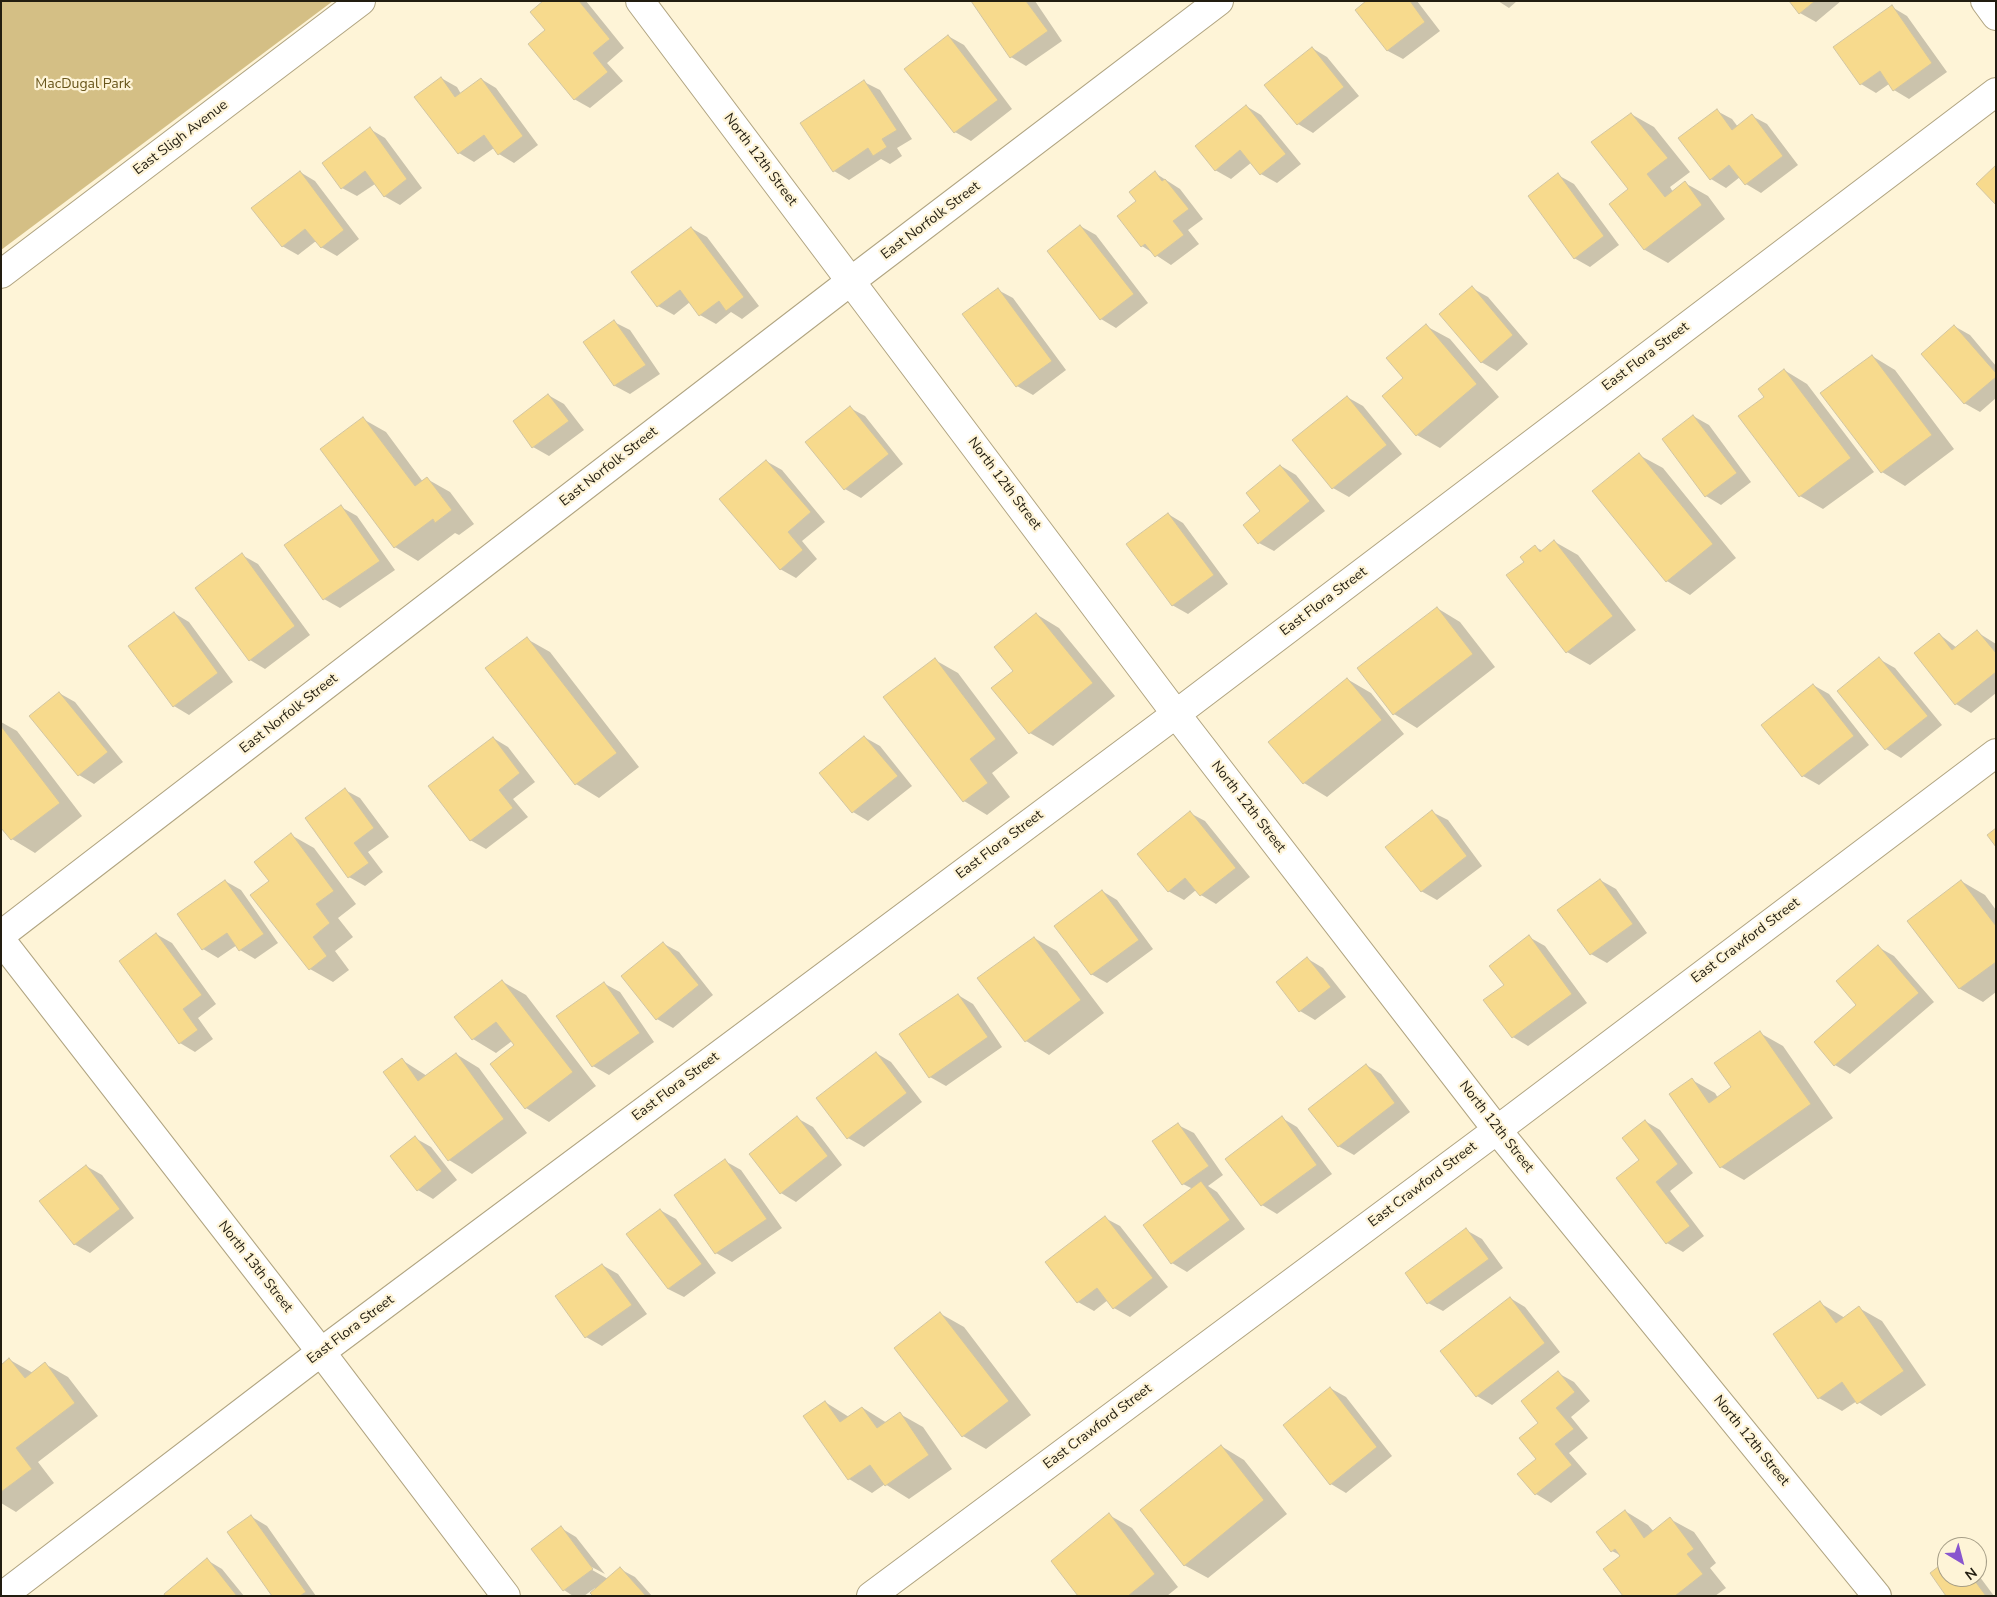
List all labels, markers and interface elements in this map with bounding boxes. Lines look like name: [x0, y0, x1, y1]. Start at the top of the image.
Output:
park label: MacDugal Park: [35, 77, 131, 93]
street label: East Sligh Avenue: [130, 97, 232, 179]
street label: North 12th Street: [720, 110, 800, 210]
street label: East Norfolk Street: [878, 178, 984, 264]
street label: East Flora Street: [1599, 319, 1693, 395]
street label: East Norfolk Street: [557, 424, 661, 510]
street label: North 12th Street: [964, 434, 1044, 534]
street label: East Flora Street: [1277, 564, 1371, 640]
street label: East Norfolk Street: [237, 671, 341, 757]
street label: North 12th Street: [1207, 758, 1289, 856]
street label: East Flora Street: [953, 807, 1047, 883]
street label: East Crawford Street: [1688, 895, 1804, 987]
street label: East Flora Street: [629, 1049, 723, 1125]
street label: North 12th Street: [1455, 1078, 1537, 1176]
street label: East Crawford Street: [1365, 1139, 1481, 1231]
street label: North 13th Street: [214, 1218, 296, 1316]
street label: East Flora Street: [304, 1292, 398, 1368]
street label: East Crawford Street: [1040, 1381, 1156, 1473]
street label: North 12th Street: [1709, 1392, 1793, 1490]
north arrow: [1937, 1537, 1987, 1587]
text: N: [1961, 1563, 1981, 1584]

